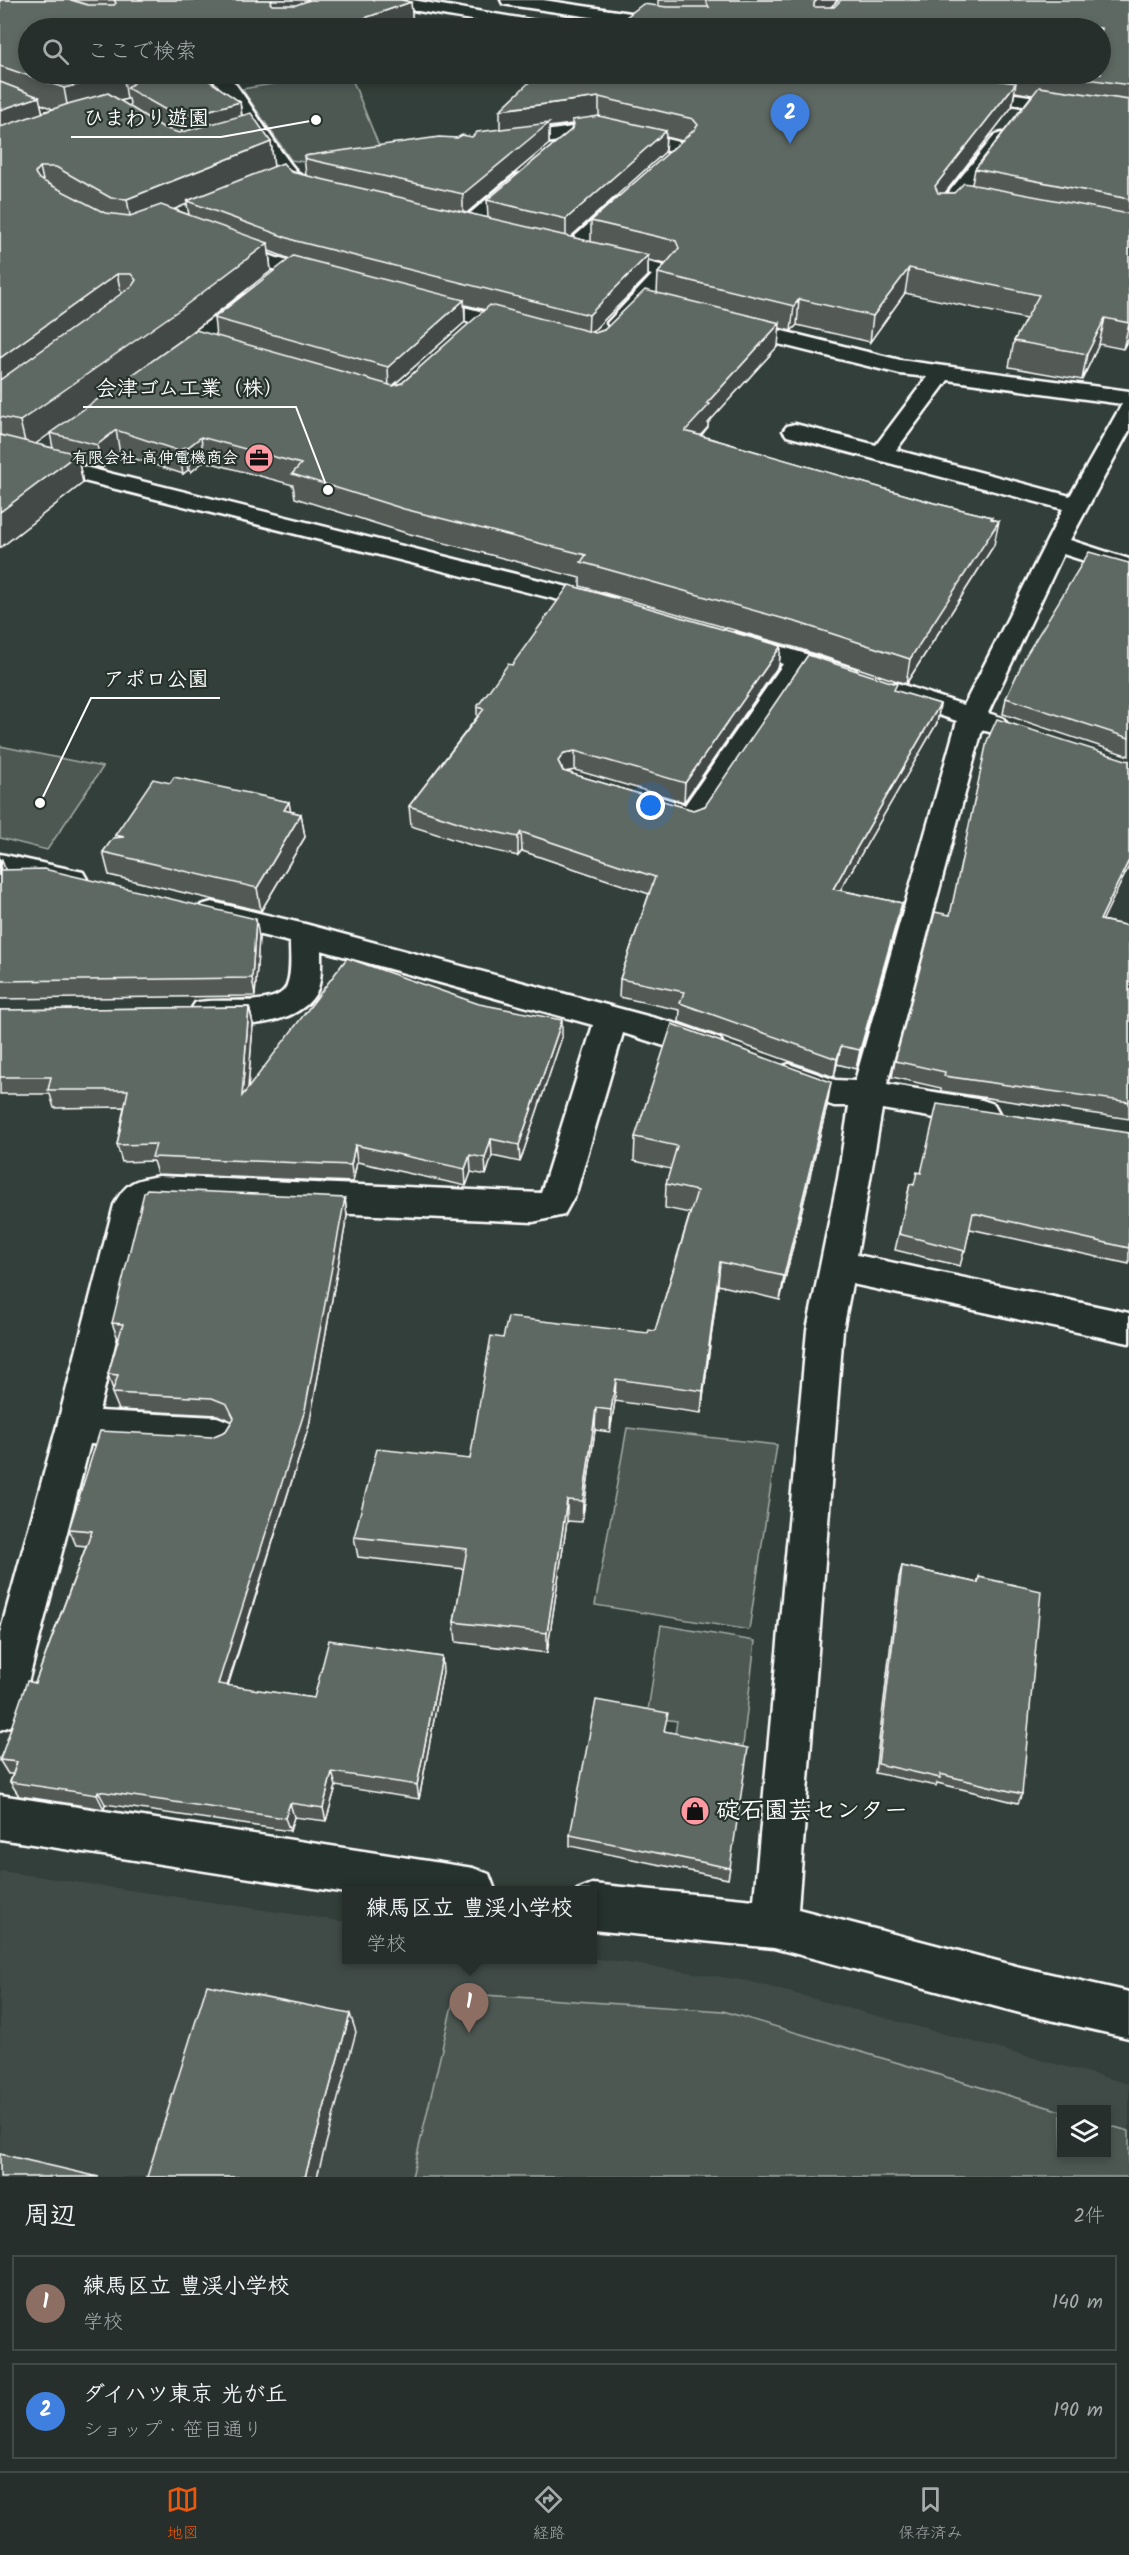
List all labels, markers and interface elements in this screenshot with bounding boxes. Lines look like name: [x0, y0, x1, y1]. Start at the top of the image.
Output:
search box: [18, 18, 1111, 84]
icon: search: [39, 35, 72, 68]
text: ここで検索: [87, 35, 197, 70]
pin: 2: [770, 94, 810, 144]
callout: ひまわり遊園: [71, 98, 221, 137]
text: ひまわり遊園: [83, 103, 209, 136]
callout: 会津ゴム工業（株）: [83, 368, 296, 407]
text: 会津ゴム工業（株）: [96, 373, 284, 406]
office icon: 有限会社 高伸電機商会: [243, 442, 275, 474]
place label: 有限会社 高伸電機商会: [72, 446, 238, 471]
callout: アポロ公園: [91, 659, 220, 698]
text: アポロ公園: [104, 664, 209, 697]
your location: [636, 791, 665, 820]
place label: 碇石園芸センター: [716, 1792, 908, 1831]
shop icon: 碇石園芸センター: [679, 1795, 711, 1827]
popup: [342, 1886, 597, 1964]
text: 練馬区立 豊渓小学校: [366, 1892, 573, 1927]
text: 学校: [366, 1929, 406, 1961]
pin: 1: [450, 1984, 488, 2033]
map controls: [1057, 2105, 1111, 2159]
button: layers: [1057, 2105, 1111, 2159]
text: 周辺: [24, 2196, 76, 2238]
text: 2件: [1073, 2201, 1105, 2233]
text: 練馬区立 豊渓小学校: [83, 2270, 289, 2305]
text: 1: [42, 2287, 49, 2319]
text: 140 m: [1052, 2287, 1103, 2319]
text: 学校: [83, 2307, 123, 2339]
text: ダイハツ東京 光が丘: [83, 2378, 287, 2413]
text: 2: [40, 2395, 51, 2427]
text: 190 m: [1053, 2395, 1103, 2427]
text: ショップ · 笹目通り: [83, 2415, 263, 2447]
tab: 地図: [166, 2483, 199, 2546]
tab: 経路: [532, 2483, 565, 2546]
tab: 保存済み: [898, 2483, 962, 2546]

